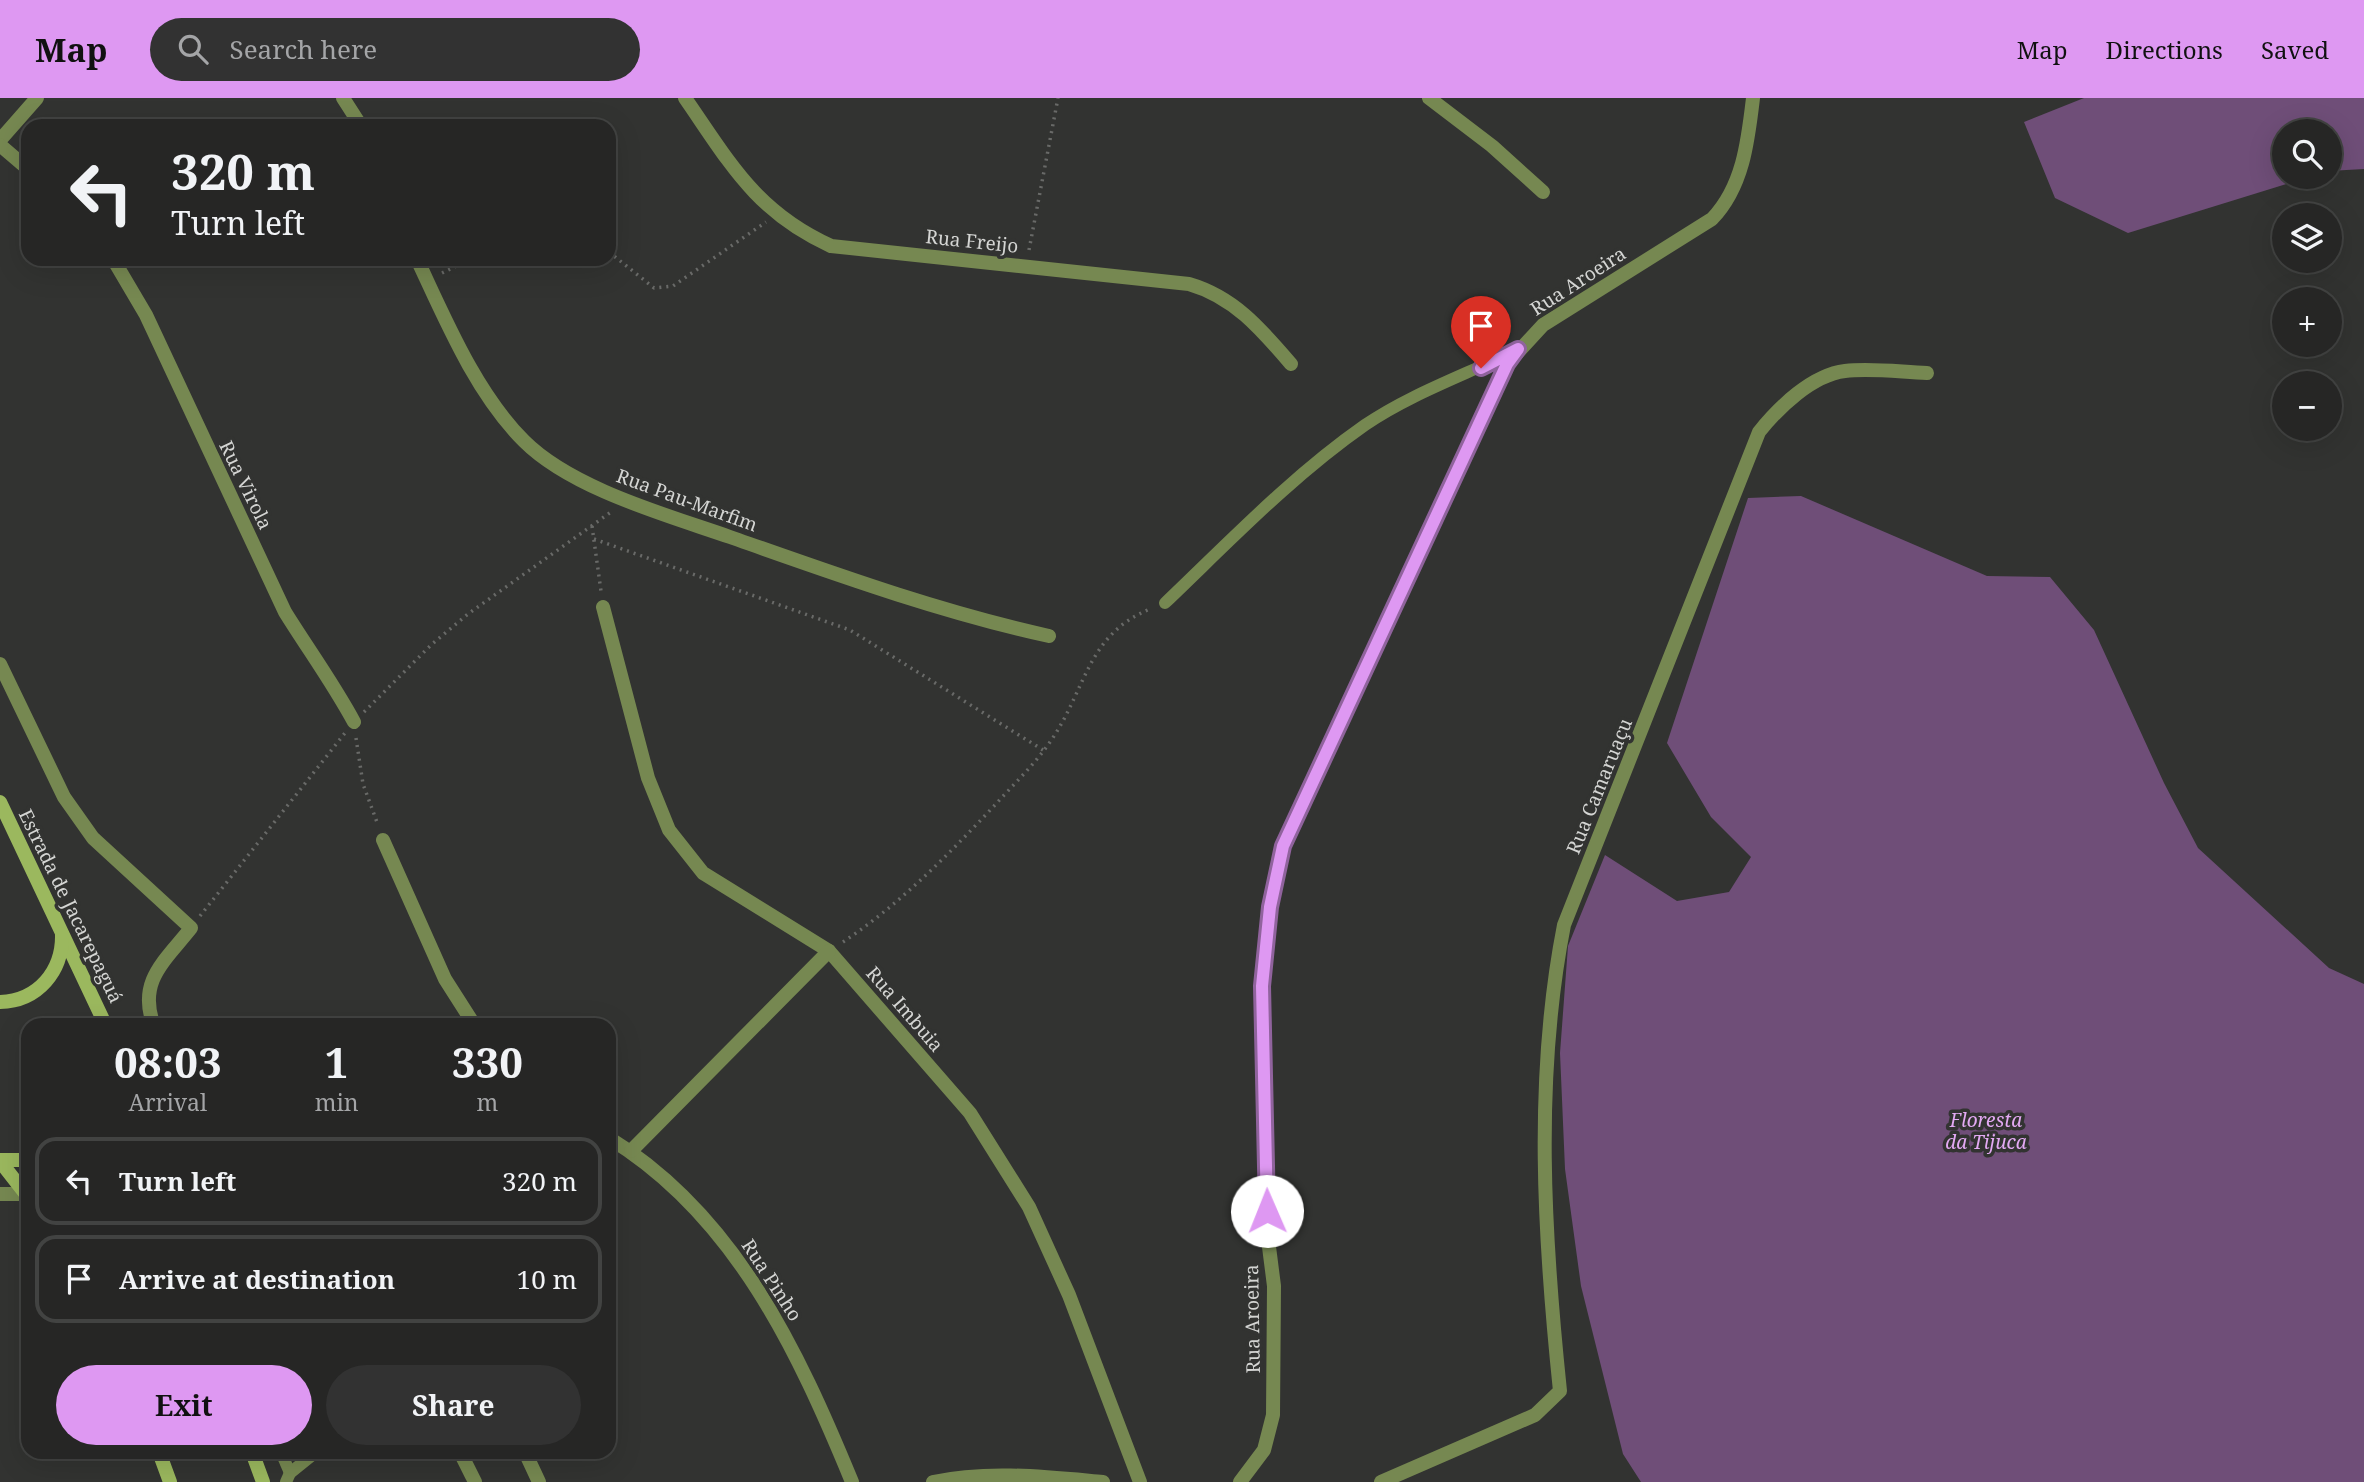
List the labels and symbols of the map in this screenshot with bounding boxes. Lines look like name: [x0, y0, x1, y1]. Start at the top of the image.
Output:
street label: Rua Freijo: [924, 223, 1020, 259]
street label: Rua Aroeira: [1525, 240, 1631, 322]
pin: [1451, 296, 1511, 368]
street label: Rua Virola: [213, 436, 279, 534]
street label: Rua Pau-Marfim: [613, 462, 761, 538]
street label: Rua Camaruaçu: [1560, 714, 1638, 858]
street label: Estrada de Jacarepaguá: [13, 805, 129, 1007]
street label: Rua Imbuia: [861, 961, 949, 1057]
park label: Floresta da Tijuca: [1945, 1107, 2027, 1155]
position arrow: [1230, 1174, 1304, 1248]
street label: Rua Pinho: [736, 1234, 808, 1326]
street label: Rua Aroeira: [1238, 1264, 1266, 1374]

